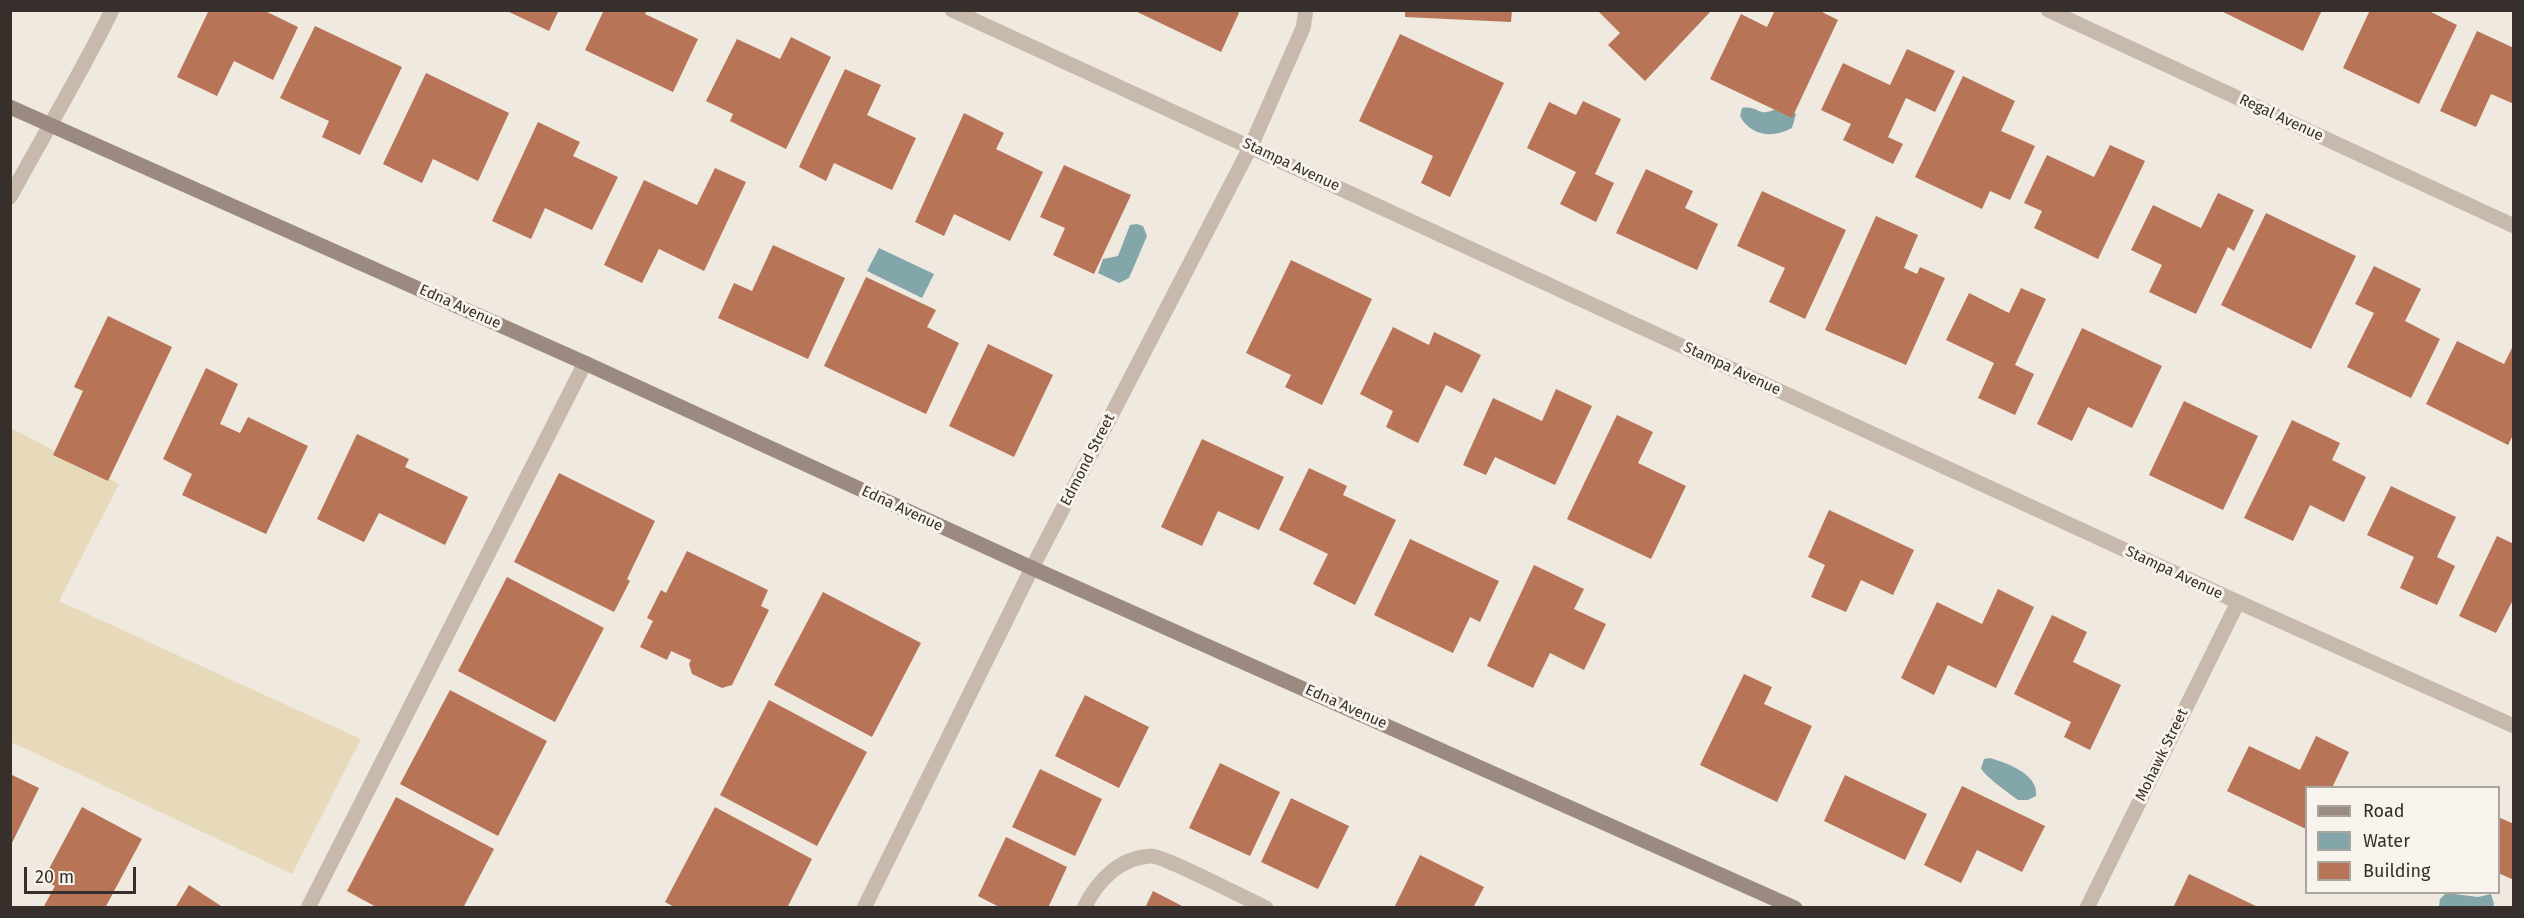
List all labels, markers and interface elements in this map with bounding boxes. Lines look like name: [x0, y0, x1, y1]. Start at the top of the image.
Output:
street label: Regal Avenue: [2236, 91, 2326, 145]
street label: Stampa Avenue: [1240, 135, 1342, 195]
street label: Edna Avenue: [416, 281, 504, 333]
street label: Stampa Avenue: [1681, 339, 1783, 399]
street label: Edmond Street: [1057, 411, 1119, 509]
street label: Edna Avenue: [859, 482, 945, 536]
street label: Stampa Avenue: [2123, 543, 2225, 603]
street label: Edna Avenue: [1302, 681, 1390, 733]
street label: Mohawk Street: [2132, 706, 2192, 804]
legend: [2305, 786, 2500, 894]
text: Road: [2363, 800, 2405, 822]
text: Water: [2363, 830, 2410, 852]
scale bar: [27, 855, 140, 893]
text: Building: [2363, 860, 2430, 882]
text: 20 m: [35, 866, 74, 888]

